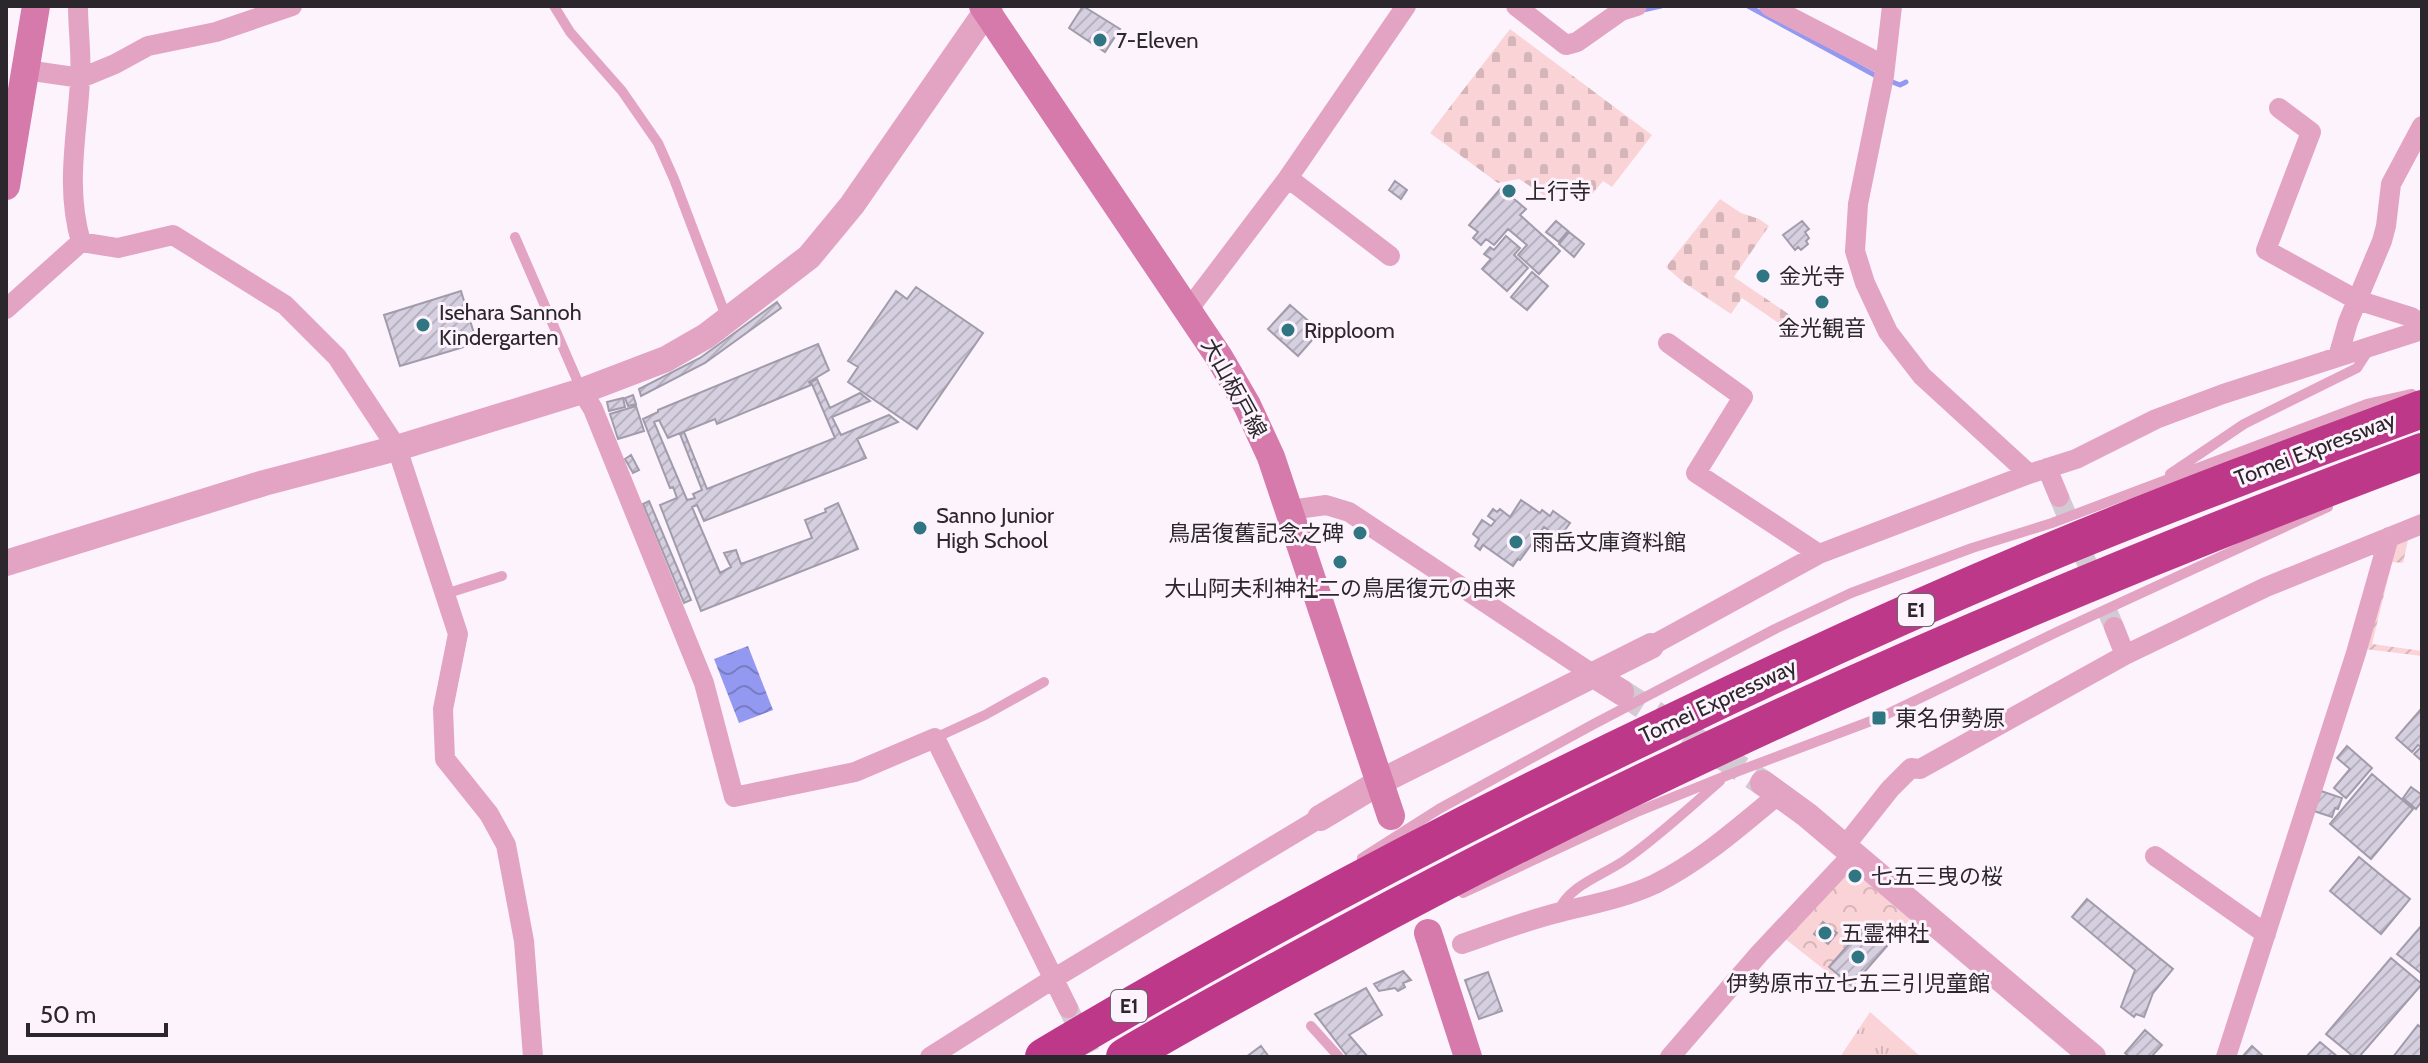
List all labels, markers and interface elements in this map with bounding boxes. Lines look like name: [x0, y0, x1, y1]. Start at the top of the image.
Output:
place label: 7-Eleven: [1116, 27, 1199, 54]
marker: 7-Eleven: [1091, 31, 1109, 49]
place label: 上行寺: [1525, 178, 1591, 205]
marker: 上行寺: [1500, 182, 1518, 200]
place label: 金光寺: [1779, 263, 1845, 290]
marker: 金光寺: [1754, 267, 1772, 285]
marker: 金光観音: [1813, 293, 1831, 311]
place label: Isehara Sannoh Kindergarten: [439, 299, 582, 351]
place label: 金光観音: [1778, 315, 1866, 342]
marker: Isehara Sannoh Kindergarten: [414, 316, 432, 334]
place label: Ripploom: [1304, 317, 1395, 344]
marker: Ripploom: [1279, 321, 1297, 339]
street label: 大山板戸線: [1196, 333, 1272, 443]
street label: Tomei Expressway: [2231, 406, 2399, 492]
place label: Sanno Junior High School: [936, 502, 1054, 554]
marker: Sanno Junior High School: [911, 519, 929, 537]
place label: 鳥居復舊記念之碑: [1168, 520, 1344, 547]
marker: 鳥居復舊記念之碑: [1351, 524, 1369, 542]
place label: 雨岳文庫資料館: [1532, 529, 1686, 556]
marker: 雨岳文庫資料館: [1507, 533, 1525, 551]
marker: 大山阿夫利神社二の鳥居復元の由来: [1331, 553, 1349, 571]
place label: 大山阿夫利神社二の鳥居復元の由来: [1164, 575, 1516, 602]
road number: E1: [1898, 594, 1934, 626]
street label: Tomei Expressway: [1635, 653, 1801, 749]
place label: 東名伊勢原: [1895, 705, 2005, 732]
marker: 東名伊勢原: [1870, 709, 1888, 727]
place label: 七五三曳の桜: [1871, 863, 2003, 890]
marker: 七五三曳の桜: [1846, 867, 1864, 885]
place label: 五霊神社: [1841, 920, 1929, 947]
marker: 五霊神社: [1816, 924, 1834, 942]
marker: 伊勢原市立七五三引児童館: [1849, 948, 1867, 966]
place label: 伊勢原市立七五三引児童館: [1726, 970, 1990, 997]
scale bar: [28, 987, 166, 1037]
road number: E1: [1111, 990, 1147, 1022]
text: 50 m: [40, 1000, 96, 1029]

